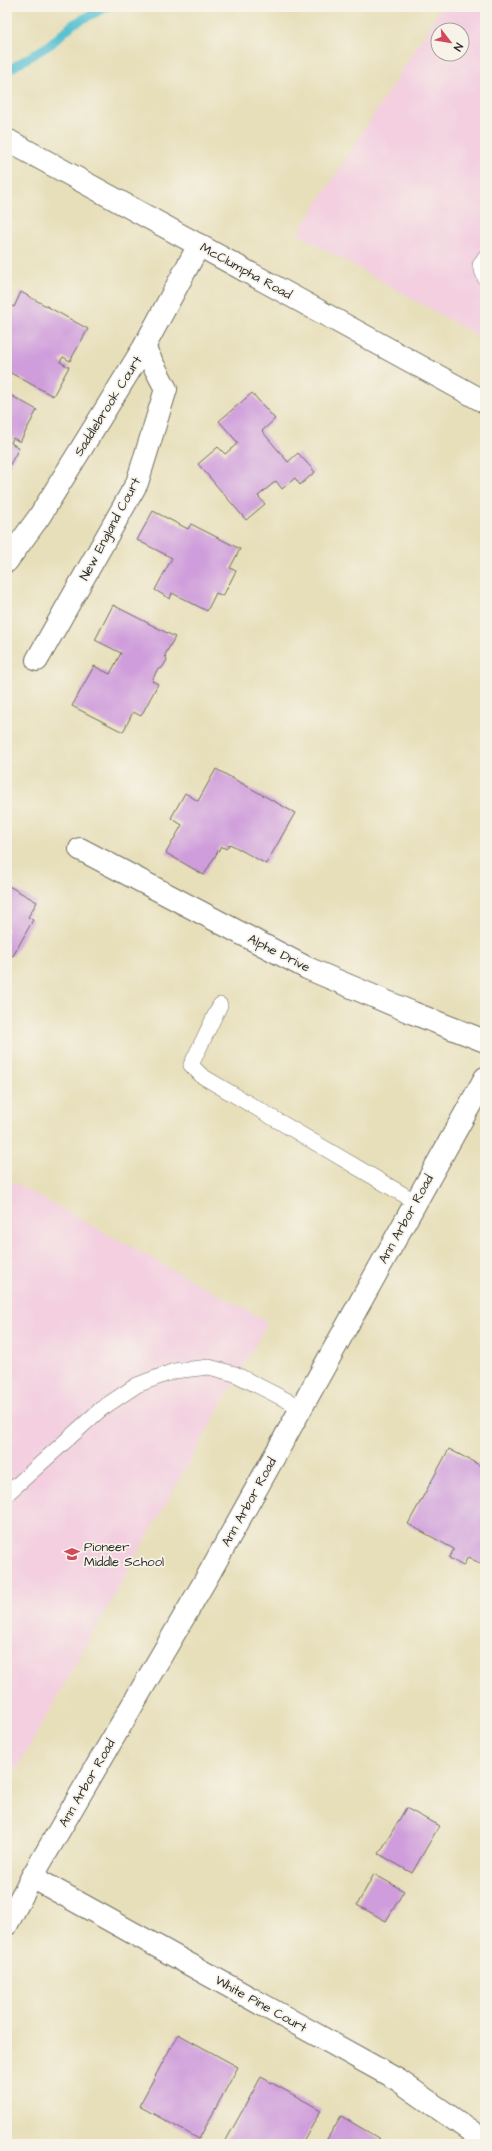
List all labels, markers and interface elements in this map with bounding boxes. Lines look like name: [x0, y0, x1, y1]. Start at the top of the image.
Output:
north arrow: [430, 22, 470, 62]
text: N: [450, 40, 466, 54]
street label: McClumpha Road: [197, 238, 295, 304]
street label: Saddlebrook Court: [70, 352, 147, 460]
street label: New England Court: [75, 474, 146, 584]
street label: Alphe Drive: [245, 930, 313, 976]
street label: Ann Arbor Road: [374, 1171, 438, 1267]
street label: Ann Arbor Road: [217, 1454, 281, 1550]
place label: Pioneer Middle School: [84, 1538, 164, 1571]
school or university icon: Pioneer Middle School: [63, 1545, 81, 1563]
street label: Ann Arbor Road: [54, 1735, 120, 1830]
street label: White Pine Court: [212, 1971, 311, 2037]

